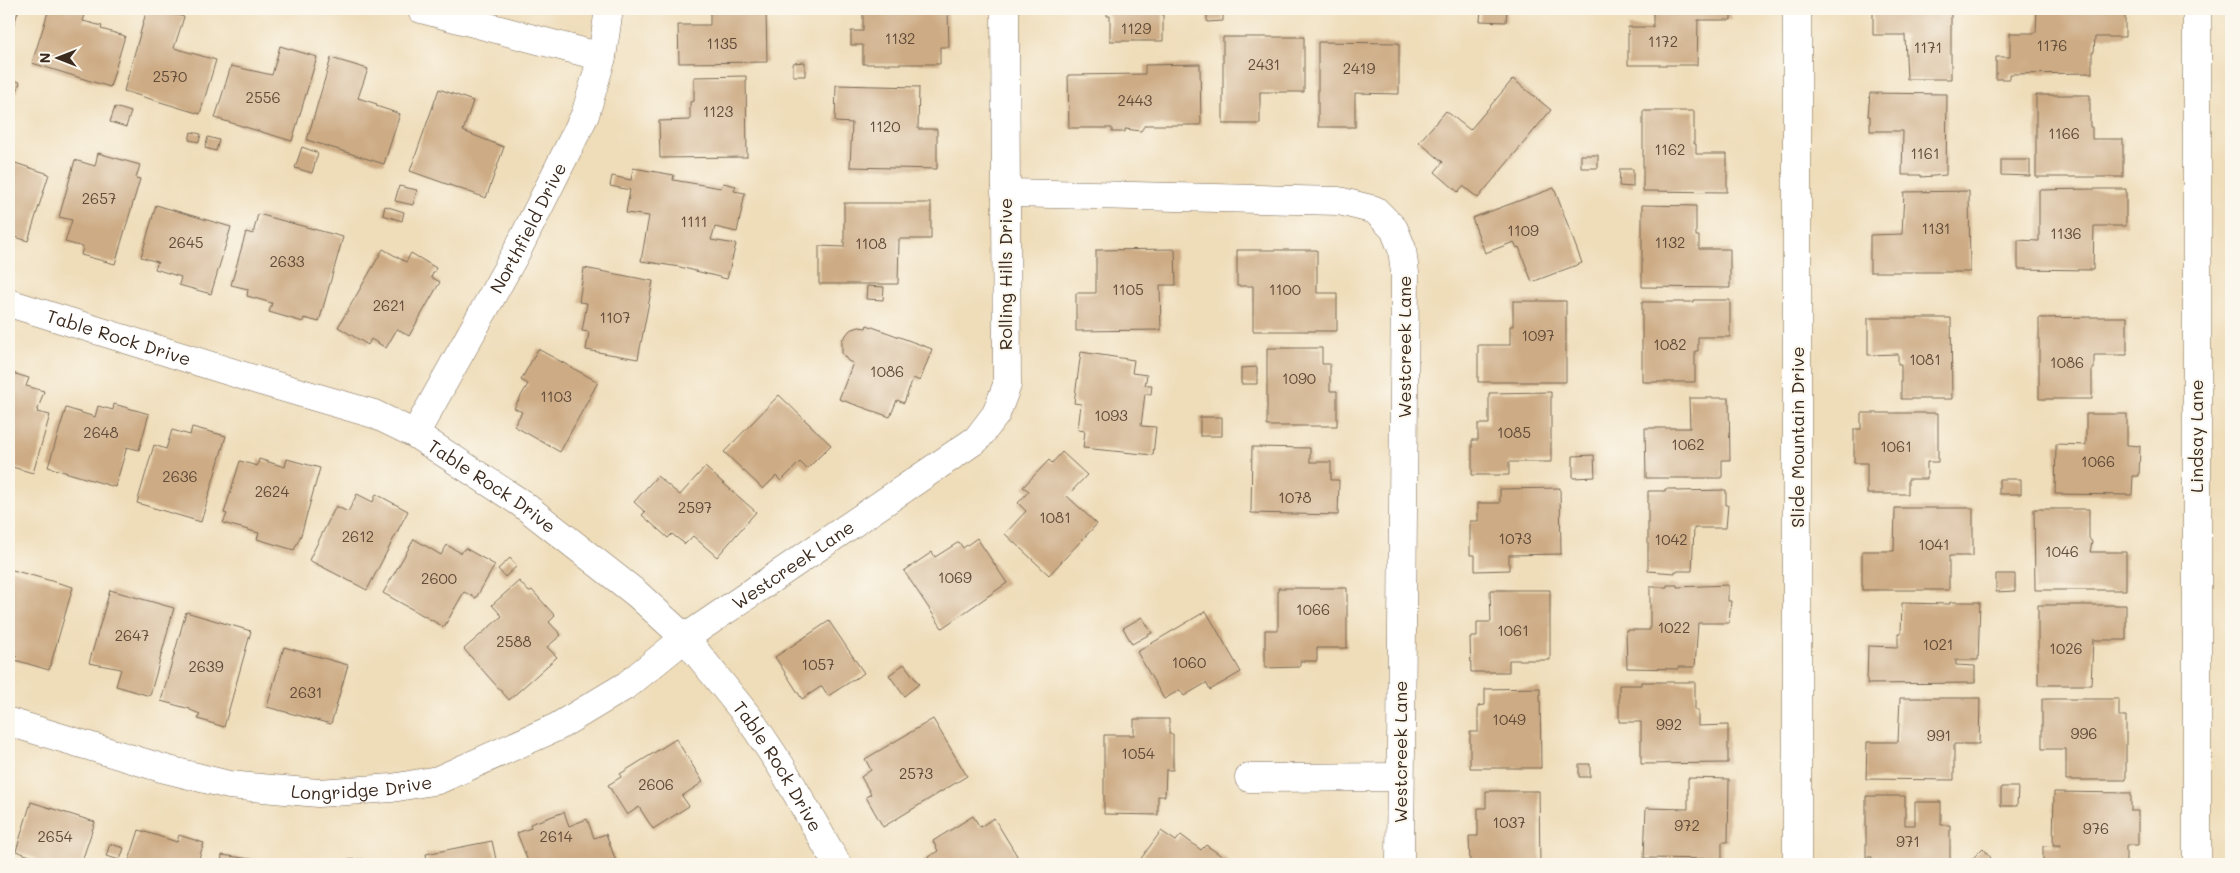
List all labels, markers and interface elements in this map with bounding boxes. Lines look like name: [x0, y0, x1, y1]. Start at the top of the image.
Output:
house number: 1129: [1121, 18, 1151, 38]
house number: 1132: [885, 28, 915, 48]
house number: 1172: [1648, 31, 1678, 51]
north arrow: [32, 32, 82, 82]
house number: 1135: [707, 33, 737, 53]
house number: 1176: [2037, 35, 2067, 55]
house number: 1171: [1914, 37, 1942, 57]
text: N: [35, 53, 54, 63]
house number: 2431: [1248, 54, 1280, 74]
house number: 2419: [1343, 58, 1375, 78]
house number: 2570: [153, 66, 187, 86]
house number: 2556: [246, 87, 280, 107]
house number: 2443: [1118, 90, 1153, 110]
house number: 1123: [703, 101, 733, 121]
house number: 1120: [869, 116, 901, 136]
house number: 1166: [2048, 123, 2080, 143]
house number: 1162: [1655, 139, 1685, 159]
house number: 1161: [1910, 143, 1940, 163]
street label: Northfield Drive: [484, 158, 571, 298]
house number: 2657: [82, 188, 116, 208]
street label: Rolling Hills Drive: [993, 198, 1017, 350]
house number: 1111: [681, 211, 707, 231]
house number: 1131: [1922, 218, 1950, 238]
house number: 1109: [1507, 220, 1539, 240]
house number: 1136: [2050, 223, 2082, 243]
house number: 2645: [169, 232, 203, 252]
house number: 1132: [1655, 232, 1685, 252]
house number: 1108: [855, 233, 887, 253]
house number: 2633: [270, 251, 305, 271]
street label: Westcreek Lane: [1392, 276, 1416, 418]
house number: 1105: [1112, 279, 1144, 299]
house number: 1100: [1269, 279, 1301, 299]
house number: 2621: [373, 295, 405, 315]
street label: Table Rock Drive: [44, 303, 194, 371]
house number: 1107: [599, 307, 631, 327]
house number: 1097: [1521, 325, 1555, 345]
house number: 1082: [1653, 334, 1687, 354]
street label: Slide Mountain Drive: [1785, 346, 1809, 528]
house number: 1081: [1909, 349, 1941, 369]
house number: 1086: [2050, 352, 2084, 372]
house number: 1086: [870, 361, 904, 381]
house number: 1090: [1282, 368, 1316, 388]
street label: Lindsay Lane: [2184, 379, 2208, 493]
house number: 1103: [540, 386, 572, 406]
house number: 1093: [1094, 405, 1128, 425]
house number: 2648: [83, 422, 119, 442]
house number: 1085: [1497, 422, 1531, 442]
street label: Table Rock Drive: [423, 434, 561, 538]
house number: 1062: [1671, 434, 1705, 454]
house number: 1061: [1880, 436, 1912, 456]
house number: 1066: [2081, 451, 2115, 471]
house number: 2636: [162, 466, 198, 486]
house number: 2624: [255, 481, 289, 501]
house number: 1078: [1278, 487, 1312, 507]
house number: 2597: [678, 497, 712, 517]
house number: 1081: [1039, 507, 1071, 527]
street label: Westcreek Lane: [727, 514, 858, 615]
house number: 2612: [342, 526, 374, 546]
house number: 1073: [1498, 528, 1532, 548]
house number: 1042: [1654, 529, 1688, 549]
house number: 1041: [1918, 534, 1950, 554]
house number: 1046: [2045, 541, 2079, 561]
house number: 1069: [938, 567, 972, 587]
house number: 2600: [421, 568, 457, 588]
house number: 1066: [1296, 599, 1330, 619]
house number: 1022: [1658, 617, 1690, 637]
house number: 1061: [1497, 620, 1529, 640]
house number: 2647: [115, 625, 149, 645]
house number: 2588: [496, 631, 532, 651]
house number: 1021: [1922, 634, 1954, 654]
house number: 1026: [2049, 638, 2083, 658]
house number: 1060: [1172, 652, 1206, 672]
house number: 1057: [801, 654, 835, 674]
house number: 2639: [188, 656, 224, 676]
street label: Westcreek Lane: [1388, 681, 1412, 823]
house number: 2631: [290, 682, 322, 702]
street label: Table Rock Drive: [728, 696, 828, 836]
house number: 1049: [1492, 709, 1526, 729]
house number: 992: [1656, 714, 1682, 734]
house number: 996: [2071, 723, 2097, 743]
house number: 991: [1927, 725, 1951, 745]
house number: 1054: [1121, 743, 1155, 763]
house number: 2573: [899, 763, 933, 783]
street label: Longridge Drive: [290, 769, 434, 805]
house number: 2606: [638, 774, 674, 794]
house number: 1037: [1492, 812, 1526, 832]
house number: 972: [1674, 815, 1700, 835]
house number: 976: [2083, 818, 2109, 838]
house number: 2654: [38, 826, 73, 846]
house number: 2614: [540, 826, 573, 846]
house number: 971: [1896, 831, 1920, 851]

